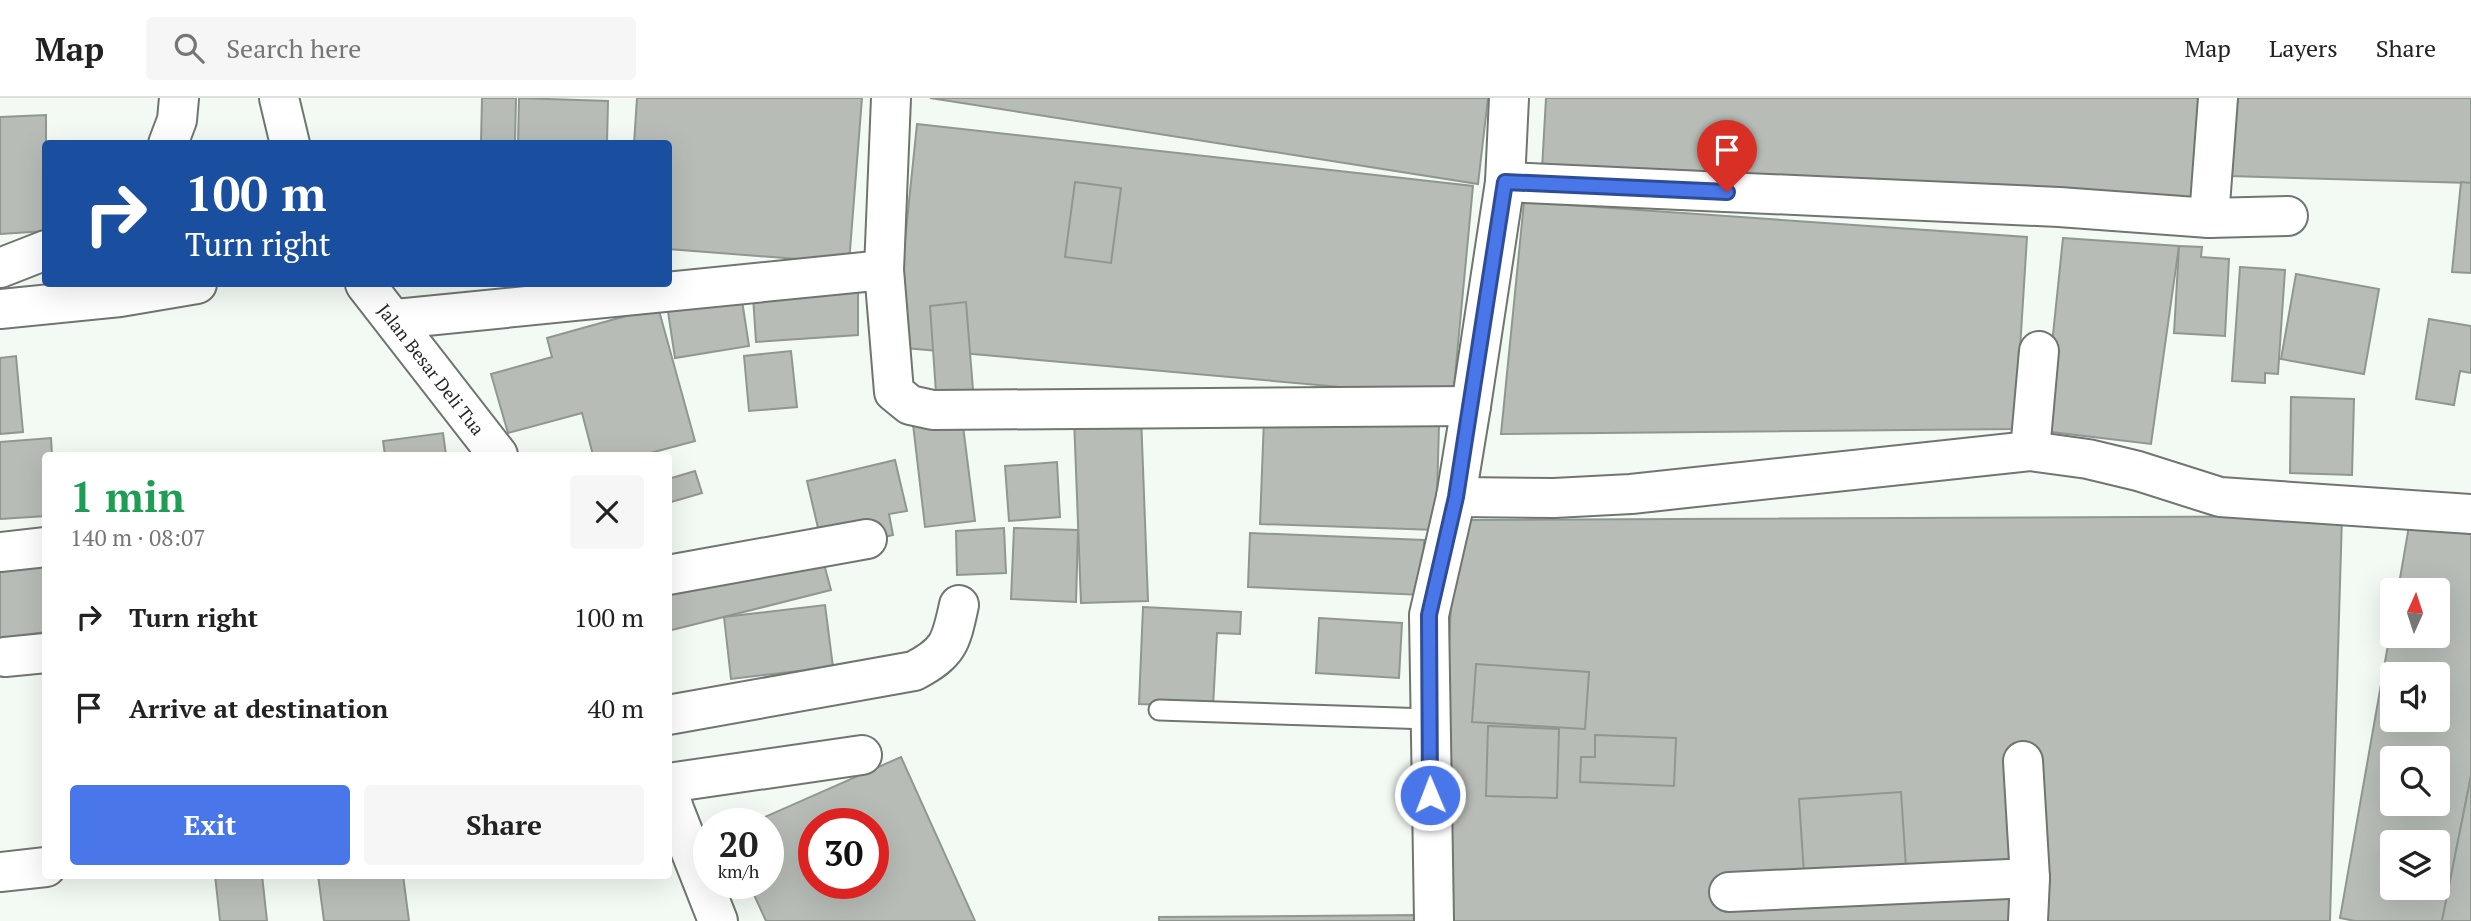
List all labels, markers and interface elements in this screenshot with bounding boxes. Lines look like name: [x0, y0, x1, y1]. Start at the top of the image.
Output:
search box: [146, 17, 636, 80]
text: Map: [35, 27, 104, 70]
icon: search: [170, 29, 208, 67]
text: Search here: [226, 31, 361, 65]
text: Map: [2184, 32, 2231, 64]
text: Layers: [2269, 32, 2338, 64]
text: Share: [2376, 32, 2436, 64]
pin: [1697, 120, 1757, 192]
icon: arrive: [1708, 131, 1746, 169]
text: 100 m: [185, 160, 327, 225]
icon: right: [70, 168, 161, 259]
text: Turn right: [185, 223, 331, 265]
street label: Jalan Besar Deli Tua: [373, 299, 490, 440]
text: 1 min: [70, 468, 185, 524]
button: close: [570, 475, 644, 549]
text: 140 m · 08:07: [70, 522, 205, 553]
north arrow: [2380, 578, 2450, 648]
map controls: [2380, 578, 2450, 900]
icon: right: [70, 598, 108, 636]
text: Turn right: [129, 600, 258, 634]
text: 100 m: [574, 600, 644, 634]
button: sound: [2380, 662, 2450, 732]
icon: arrive: [70, 689, 108, 727]
text: Arrive at destination: [129, 691, 388, 725]
text: 40 m: [588, 691, 644, 725]
button: search: [2380, 746, 2450, 816]
position arrow: [1393, 758, 1467, 832]
button: Exit: [70, 785, 350, 865]
button: Share: [364, 785, 644, 865]
speed limit sign: 30: [798, 808, 889, 899]
text: 20: [719, 821, 758, 867]
button: layers: [2380, 830, 2450, 900]
text: km/h: [718, 859, 759, 883]

